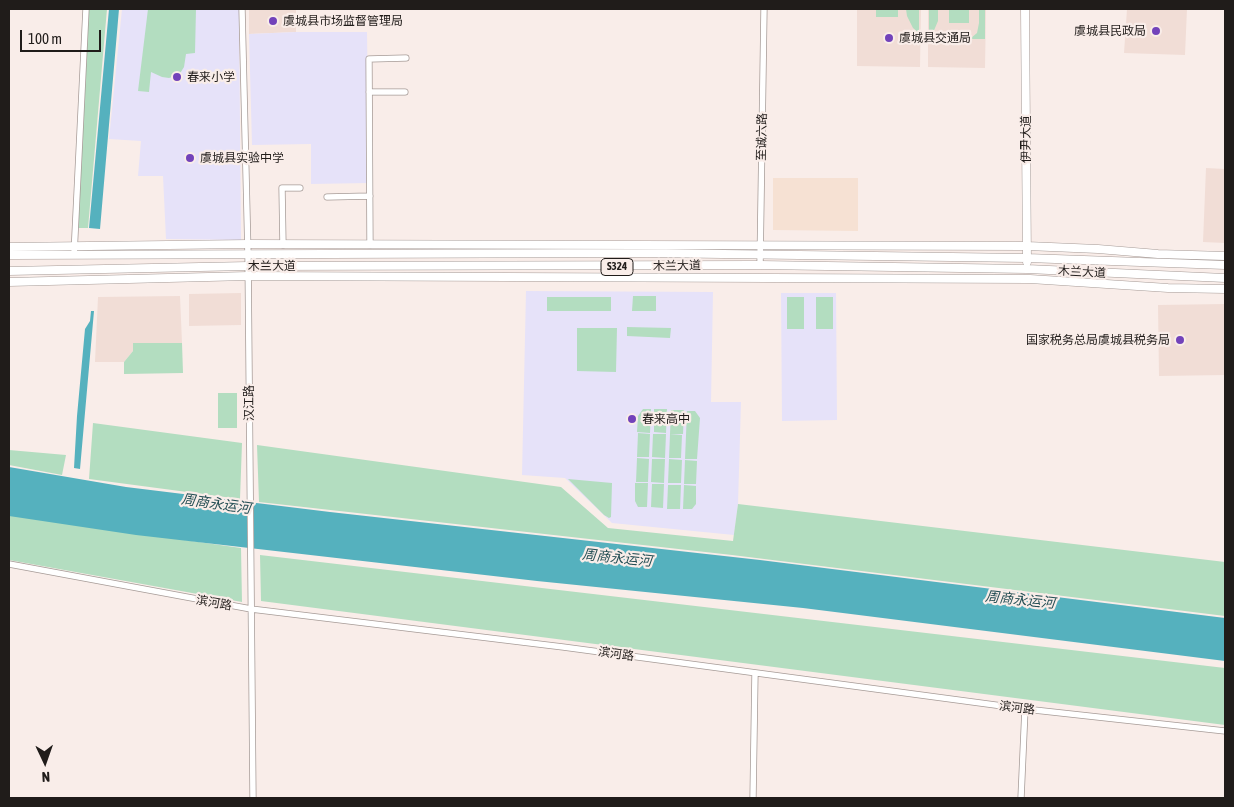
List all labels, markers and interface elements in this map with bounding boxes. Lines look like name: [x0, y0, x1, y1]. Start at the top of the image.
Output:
place label: 虞城县市场监督管理局: [283, 14, 403, 28]
marker: 虞城县市场监督管理局: [267, 15, 279, 27]
scale bar: [22, 20, 104, 52]
place label: 虞城县民政局: [1074, 24, 1146, 38]
marker: 虞城县民政局: [1150, 25, 1162, 37]
text: 100 m: [28, 30, 62, 47]
place label: 虞城县交通局: [899, 31, 971, 45]
marker: 虞城县交通局: [883, 32, 895, 44]
place label: 春来小学: [187, 70, 235, 84]
marker: 春来小学: [171, 71, 183, 83]
street label: 至诚六路: [754, 113, 770, 161]
street label: 伊尹大道: [1019, 115, 1033, 163]
place label: 虞城县实验中学: [200, 151, 284, 165]
marker: 虞城县实验中学: [184, 152, 196, 164]
road number: S324: [601, 258, 633, 276]
street label: 木兰大道: [653, 258, 701, 274]
street label: 木兰大道: [248, 259, 296, 273]
street label: 木兰大道: [1058, 264, 1106, 280]
place label: 国家税务总局虞城县税务局: [1026, 333, 1170, 347]
marker: 国家税务总局虞城县税务局: [1174, 334, 1186, 346]
street label: 汉江路: [242, 385, 256, 421]
place label: 春来高中: [642, 412, 690, 426]
marker: 春来高中: [626, 413, 638, 425]
water label: 周商永运河: [180, 491, 252, 517]
water label: 周商永运河: [581, 546, 653, 570]
water label: 周商永运河: [984, 588, 1056, 612]
street label: 滨河路: [195, 593, 233, 613]
street label: 滨河路: [597, 644, 635, 664]
street label: 滨河路: [998, 699, 1036, 717]
north arrow: [20, 737, 70, 787]
text: N: [41, 769, 50, 785]

